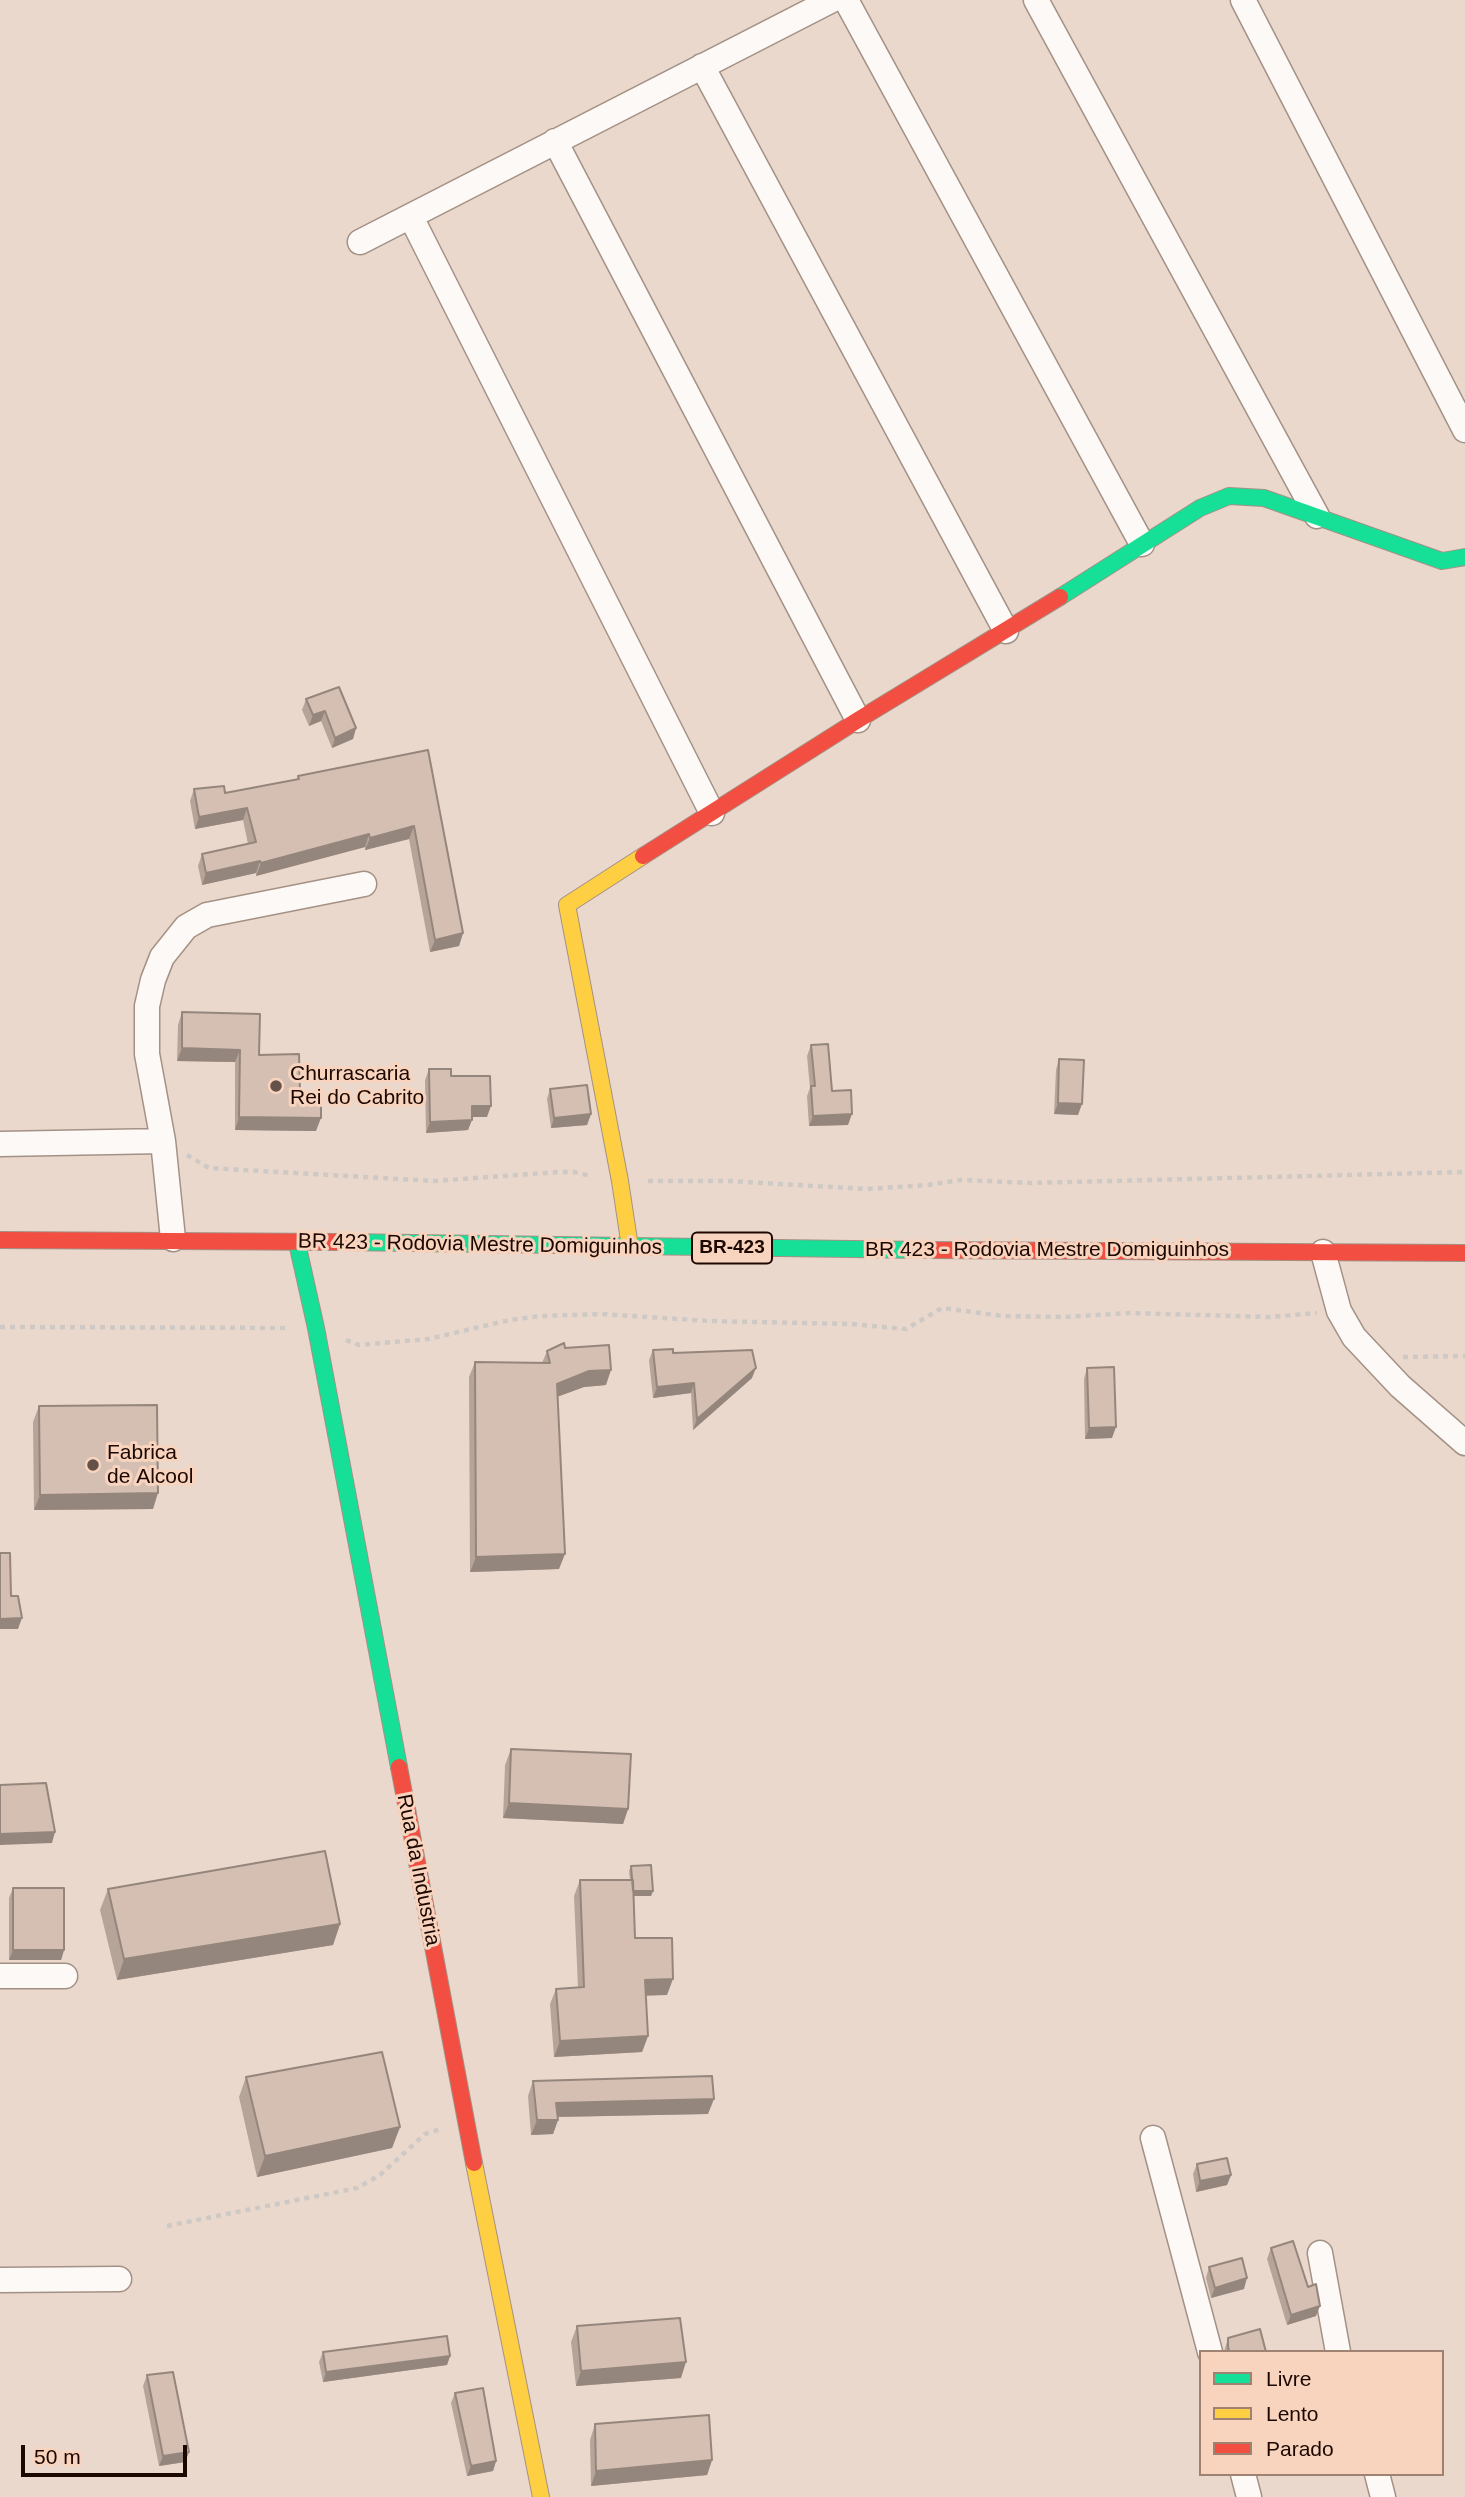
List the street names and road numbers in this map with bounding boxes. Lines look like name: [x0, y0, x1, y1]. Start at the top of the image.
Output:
street label: BR 423 - Rodovia Mestre Domiguinhos: [298, 1229, 662, 1261]
road number: BR-423: [692, 1232, 772, 1264]
street label: BR 423 - Rodovia Mestre Domiguinhos: [865, 1237, 1229, 1263]
street label: Rua da Industria: [391, 1792, 445, 1948]

